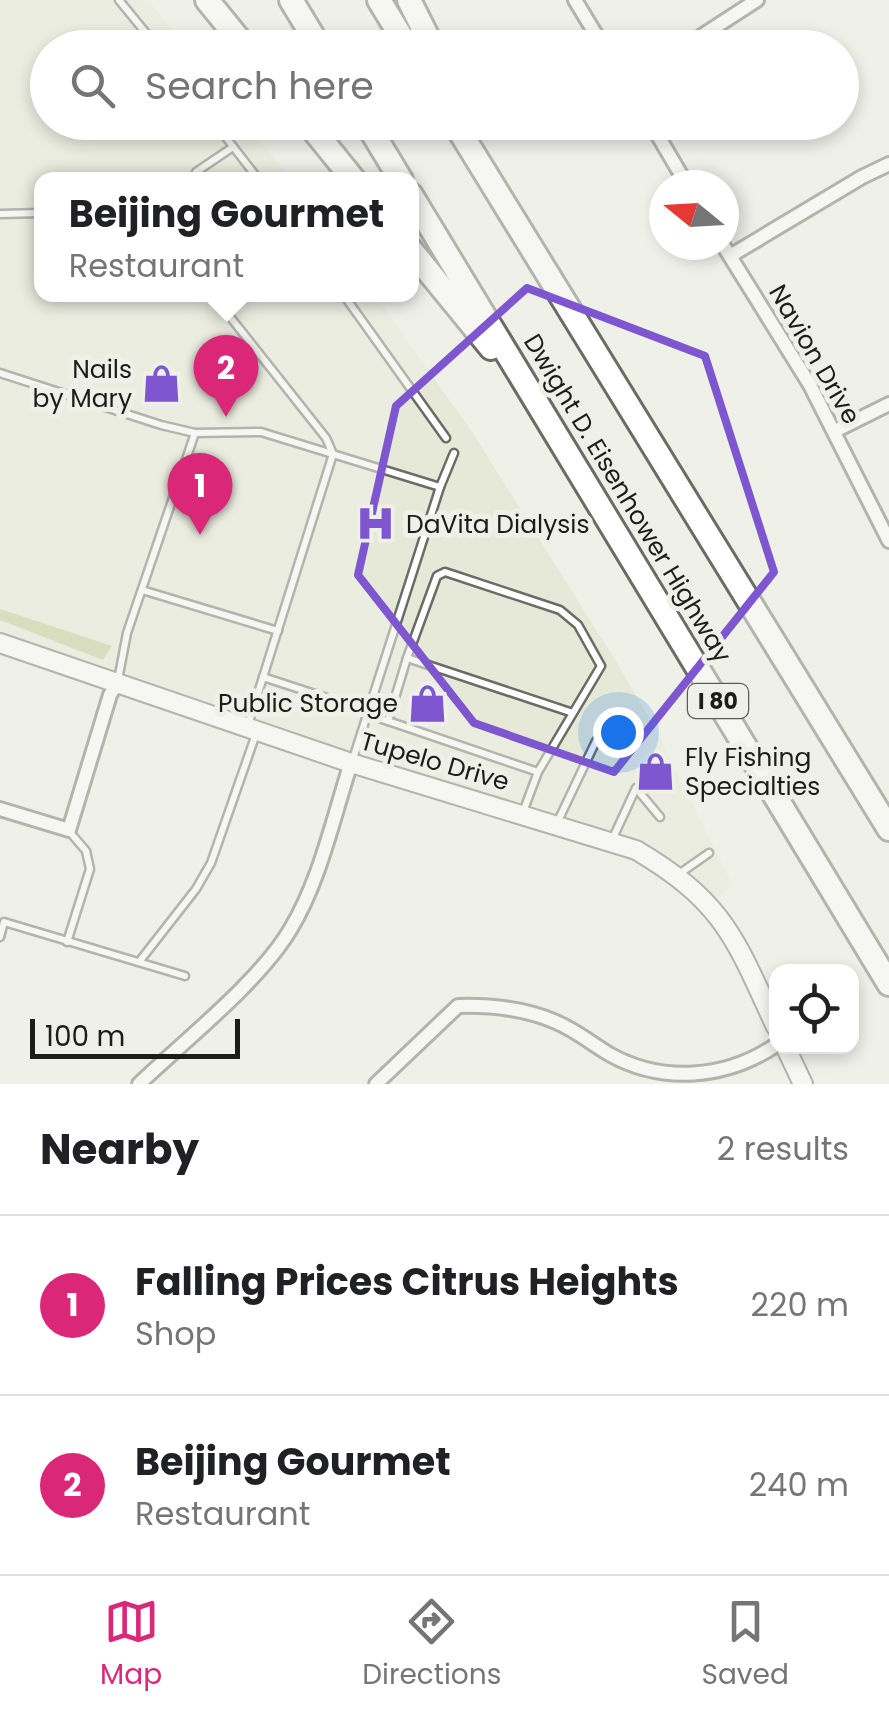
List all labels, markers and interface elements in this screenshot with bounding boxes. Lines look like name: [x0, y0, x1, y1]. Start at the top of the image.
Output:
search box: [30, 30, 859, 140]
icon: search: [65, 58, 120, 113]
text: Search here: [145, 59, 374, 112]
north arrow: [649, 170, 739, 260]
popup: [34, 172, 419, 302]
text: Beijing Gourmet: [69, 187, 384, 240]
text: Restaurant: [69, 243, 244, 288]
street label: Navion Drive: [760, 278, 869, 431]
street label: Dwight D. Eisenhower Highway: [515, 327, 740, 669]
pin: 2: [194, 334, 258, 417]
place label: Nails by Mary: [33, 352, 132, 416]
shop icon: Nails by Mary: [141, 362, 183, 404]
pin: 1: [168, 452, 232, 535]
hospital icon: DaVita Dialysis: [355, 503, 397, 545]
place label: DaVita Dialysis: [406, 507, 590, 542]
shop icon: Public Storage: [407, 682, 449, 724]
road number: I 80: [688, 684, 748, 718]
place label: Public Storage: [218, 686, 398, 721]
your location: [593, 707, 644, 758]
street label: Tupelo Drive: [356, 724, 513, 799]
place label: Fly Fishing Specialties: [685, 740, 820, 804]
shop icon: Fly Fishing Specialties: [634, 750, 676, 792]
map controls: [769, 964, 859, 1054]
button: locate: [769, 964, 859, 1054]
scale bar: [30, 1014, 240, 1058]
text: 100 m: [45, 1017, 125, 1056]
text: Nearby: [40, 1120, 199, 1179]
text: 2 results: [717, 1126, 849, 1171]
text: Falling Prices Citrus Heights: [135, 1255, 679, 1308]
text: 1: [66, 1282, 79, 1327]
text: 220 m: [751, 1282, 849, 1327]
text: Shop: [135, 1311, 216, 1356]
text: Beijing Gourmet: [135, 1435, 451, 1488]
text: 2: [63, 1462, 82, 1507]
text: 240 m: [749, 1462, 849, 1507]
text: Restaurant: [135, 1491, 310, 1536]
tab: Map: [100, 1594, 162, 1696]
tab: Directions: [362, 1594, 501, 1696]
tab: Saved: [702, 1594, 789, 1696]

